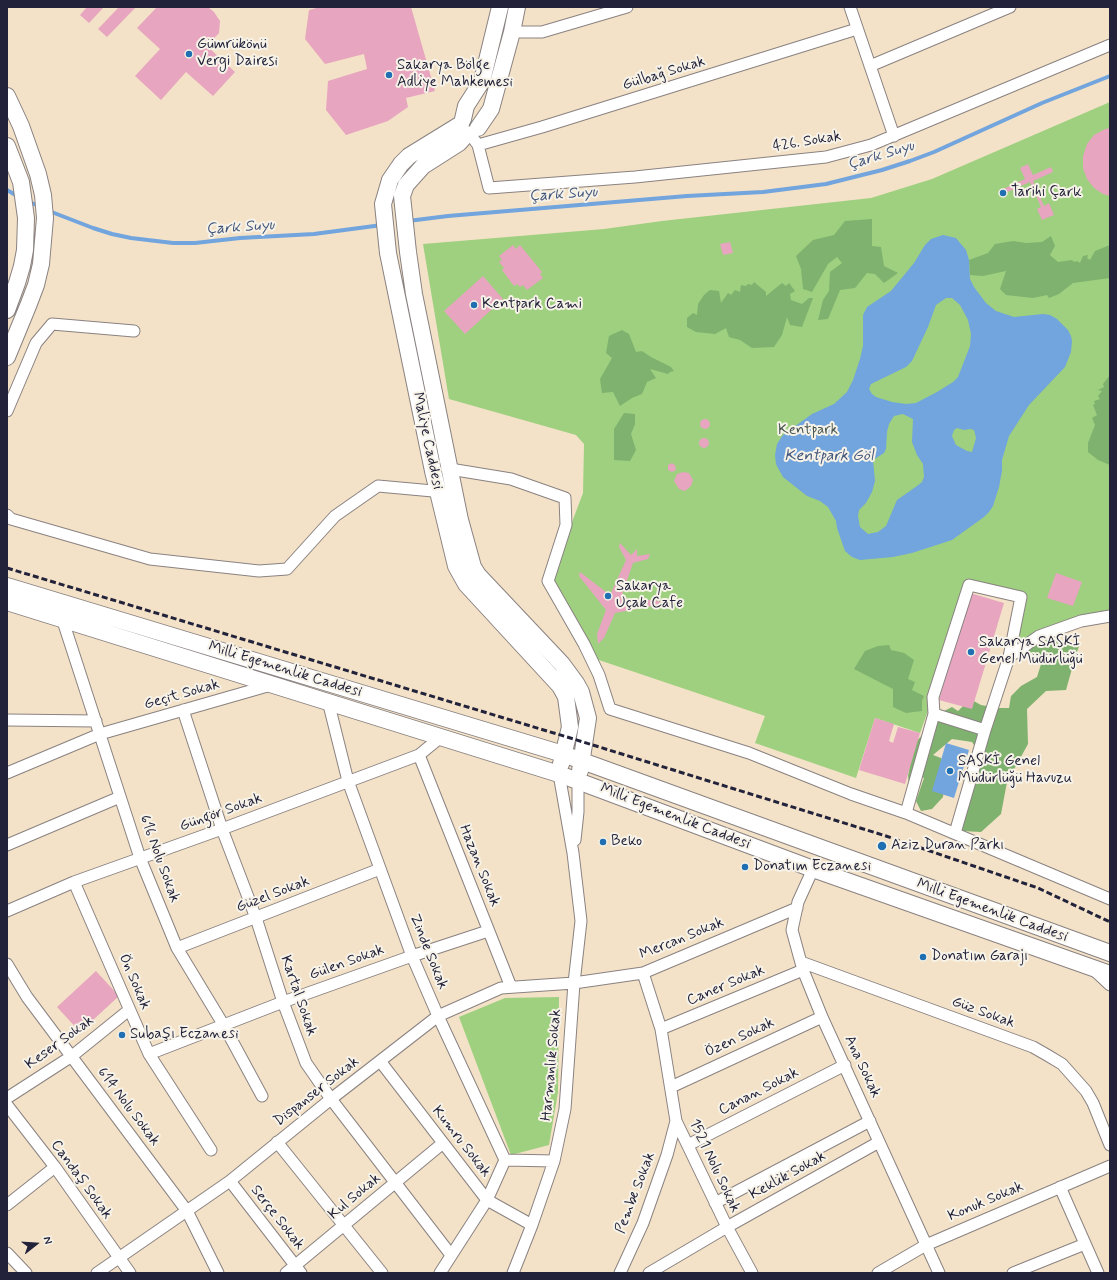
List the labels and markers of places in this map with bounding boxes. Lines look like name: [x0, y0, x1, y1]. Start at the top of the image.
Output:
place label: Gümrükönü Vergi Dairesi: [197, 36, 278, 71]
marker: Gümrükönü Vergi Dairesi: [184, 49, 194, 59]
place label: Sakarya Bölge Adliye Mahkemesi: [397, 57, 513, 92]
marker: Sakarya Bölge Adliye Mahkemesi: [384, 70, 394, 80]
place label: Tarihi Çark: [1011, 184, 1082, 202]
marker: Tarihi Çark: [998, 188, 1008, 198]
place label: Kentpark Cami: [482, 296, 582, 314]
marker: Kentpark Cami: [469, 300, 479, 310]
place label: Sakarya Uçak Cafe: [616, 578, 683, 613]
marker: Sakarya Uçak Cafe: [603, 591, 613, 601]
place label: Sakarya SASKİ Genel Müdürlüğü: [979, 634, 1083, 669]
marker: Sakarya SASKİ Genel Müdürlüğü: [966, 647, 976, 657]
place label: SASKİ Genel Müdürlüğü Havuzu: [958, 753, 1072, 788]
marker: SASKİ Genel Müdürlüğü Havuzu: [945, 766, 955, 776]
place label: Beko: [611, 833, 642, 851]
marker: Beko: [598, 837, 608, 847]
place label: Aziz Duran Parkı: [891, 837, 1004, 855]
marker: Aziz Duran Parkı: [876, 840, 888, 852]
place label: Donatım Eczanesi: [753, 858, 871, 876]
marker: Donatım Eczanesi: [740, 862, 750, 872]
place label: Donatım Garajı: [931, 948, 1028, 966]
marker: Donatım Garajı: [918, 952, 928, 962]
place label: Subaşı Eczanesi: [130, 1026, 239, 1044]
marker: Subaşı Eczanesi: [117, 1030, 127, 1040]

